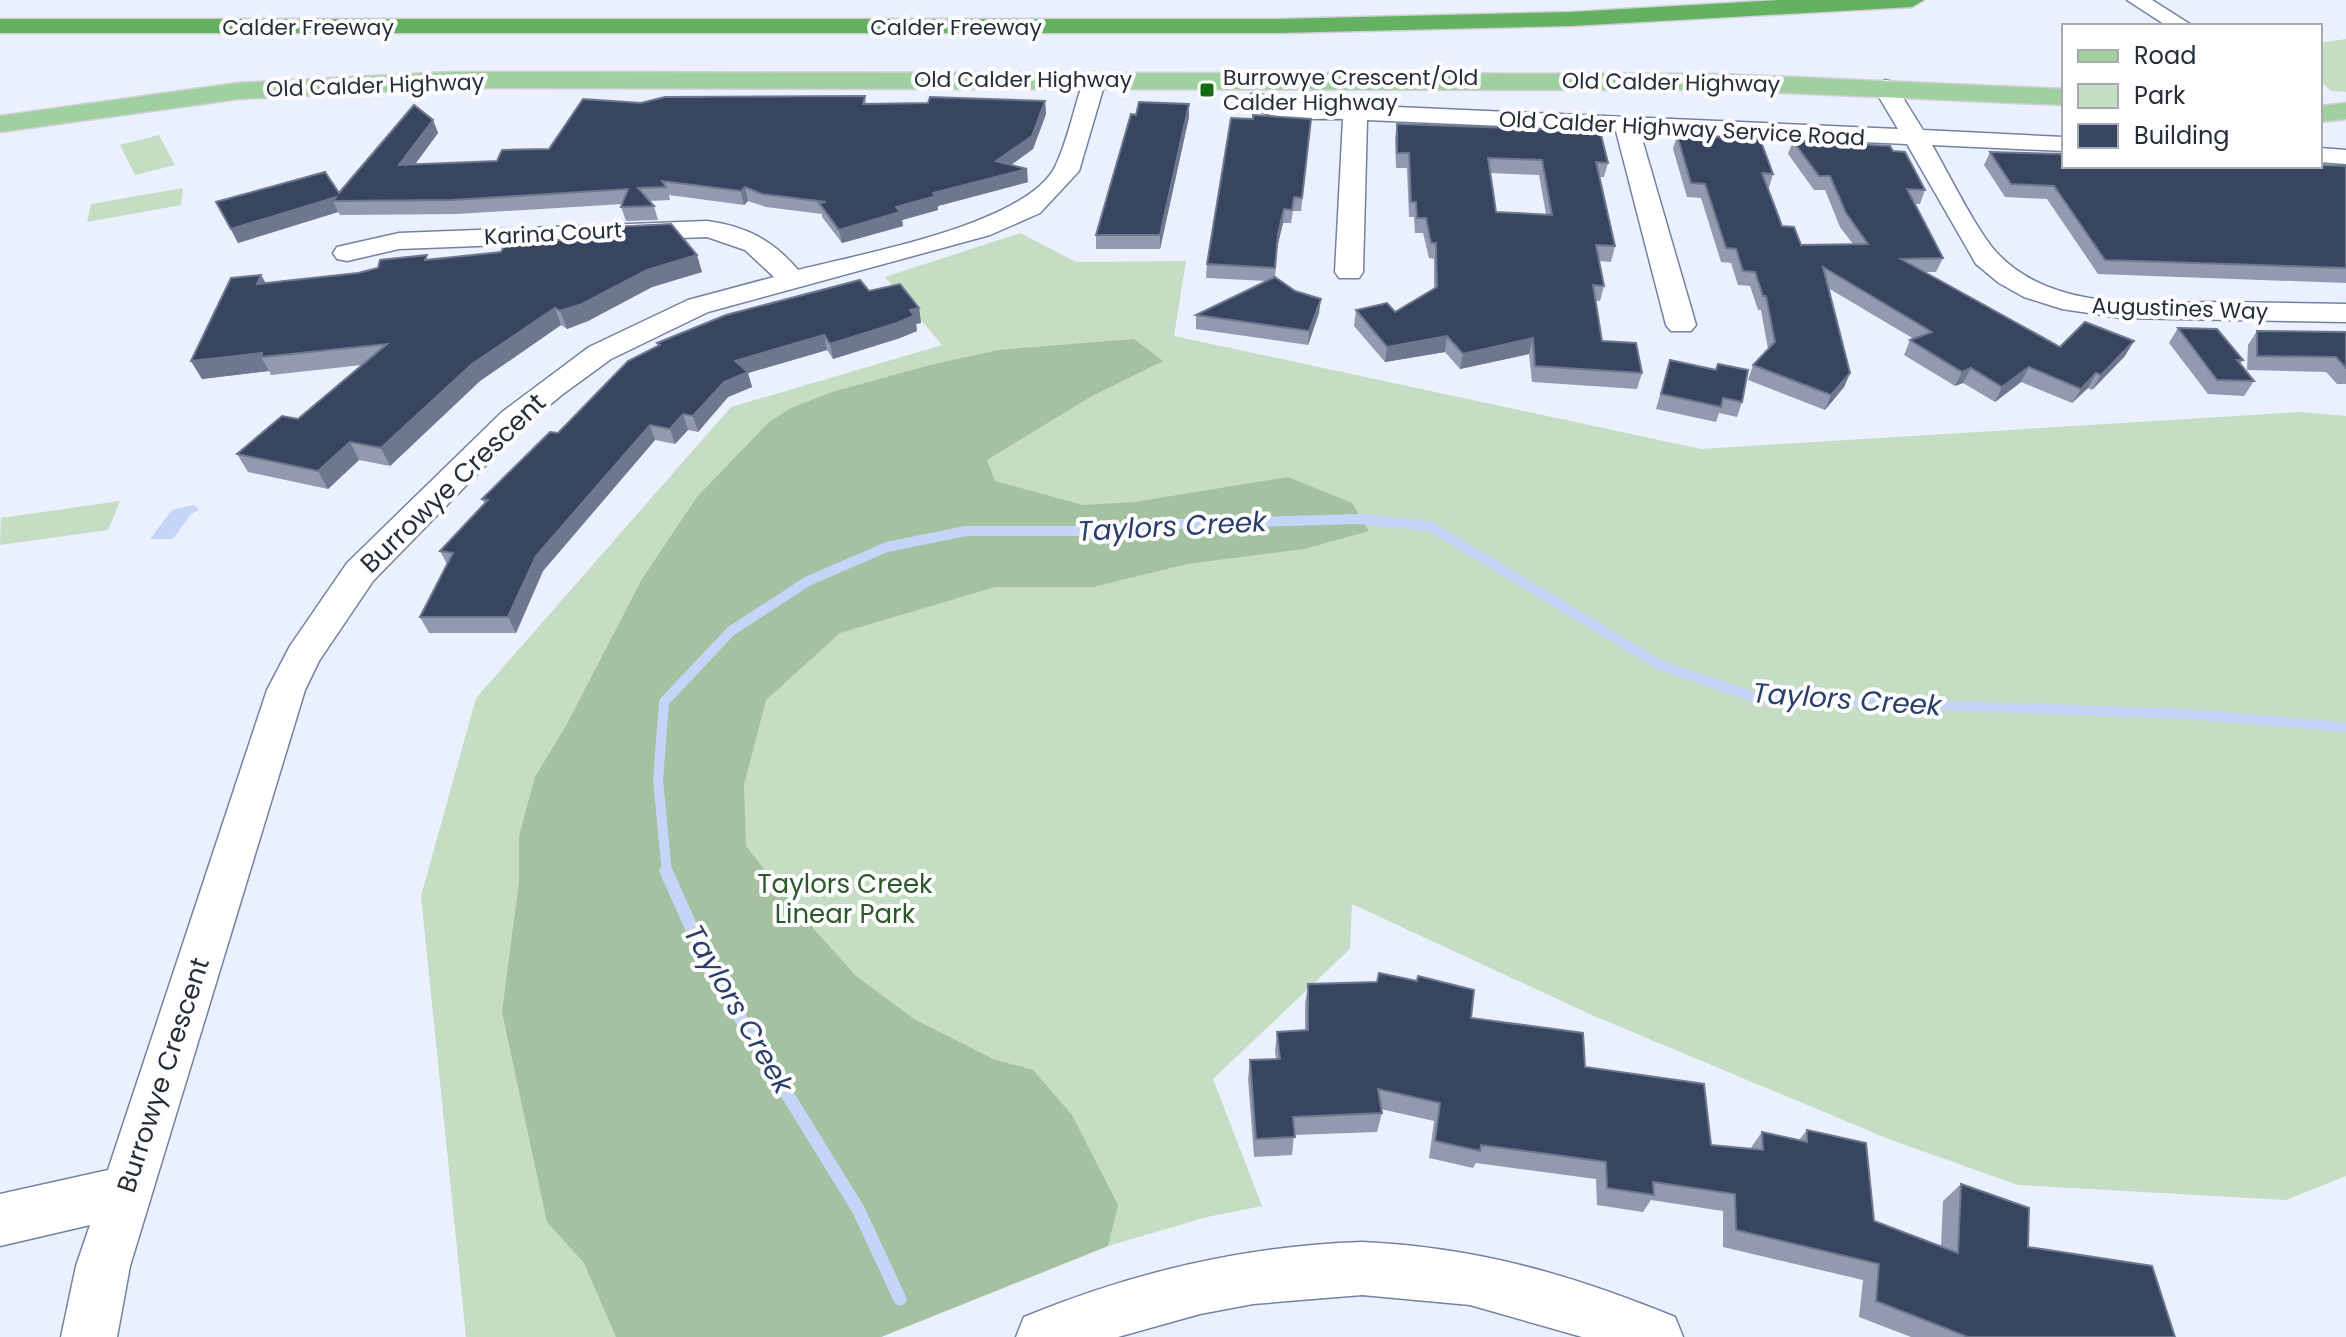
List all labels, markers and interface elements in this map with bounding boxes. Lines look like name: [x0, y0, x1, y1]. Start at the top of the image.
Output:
street label: Calder Freeway: [222, 12, 394, 43]
street label: Calder Freeway: [870, 12, 1042, 43]
legend: [2062, 24, 2322, 168]
text: Road: [2134, 39, 2196, 72]
place label: Burrowye Crescent/Old Calder Highway: [1223, 62, 1478, 118]
street label: Old Calder Highway: [914, 64, 1133, 95]
street label: Old Calder Highway: [1562, 65, 1781, 100]
street label: Old Calder Highway: [265, 66, 485, 105]
text: Park: [2134, 79, 2186, 112]
marker: Burrowye Crescent/Old Calder Highway: [1198, 81, 1216, 99]
street label: Old Calder Highway Service Road: [1498, 103, 1866, 154]
text: Building: [2134, 119, 2230, 152]
street label: Karina Court: [483, 214, 623, 253]
street label: Augustines Way: [2091, 290, 2269, 327]
street label: Burrowye Crescent: [352, 385, 554, 581]
water label: Taylors Creek: [1077, 502, 1269, 551]
water label: Taylors Creek: [1751, 673, 1944, 726]
park label: Taylors Creek Linear Park: [758, 866, 933, 932]
water label: Taylors Creek: [674, 918, 804, 1102]
street label: Burrowye Crescent: [108, 953, 218, 1197]

